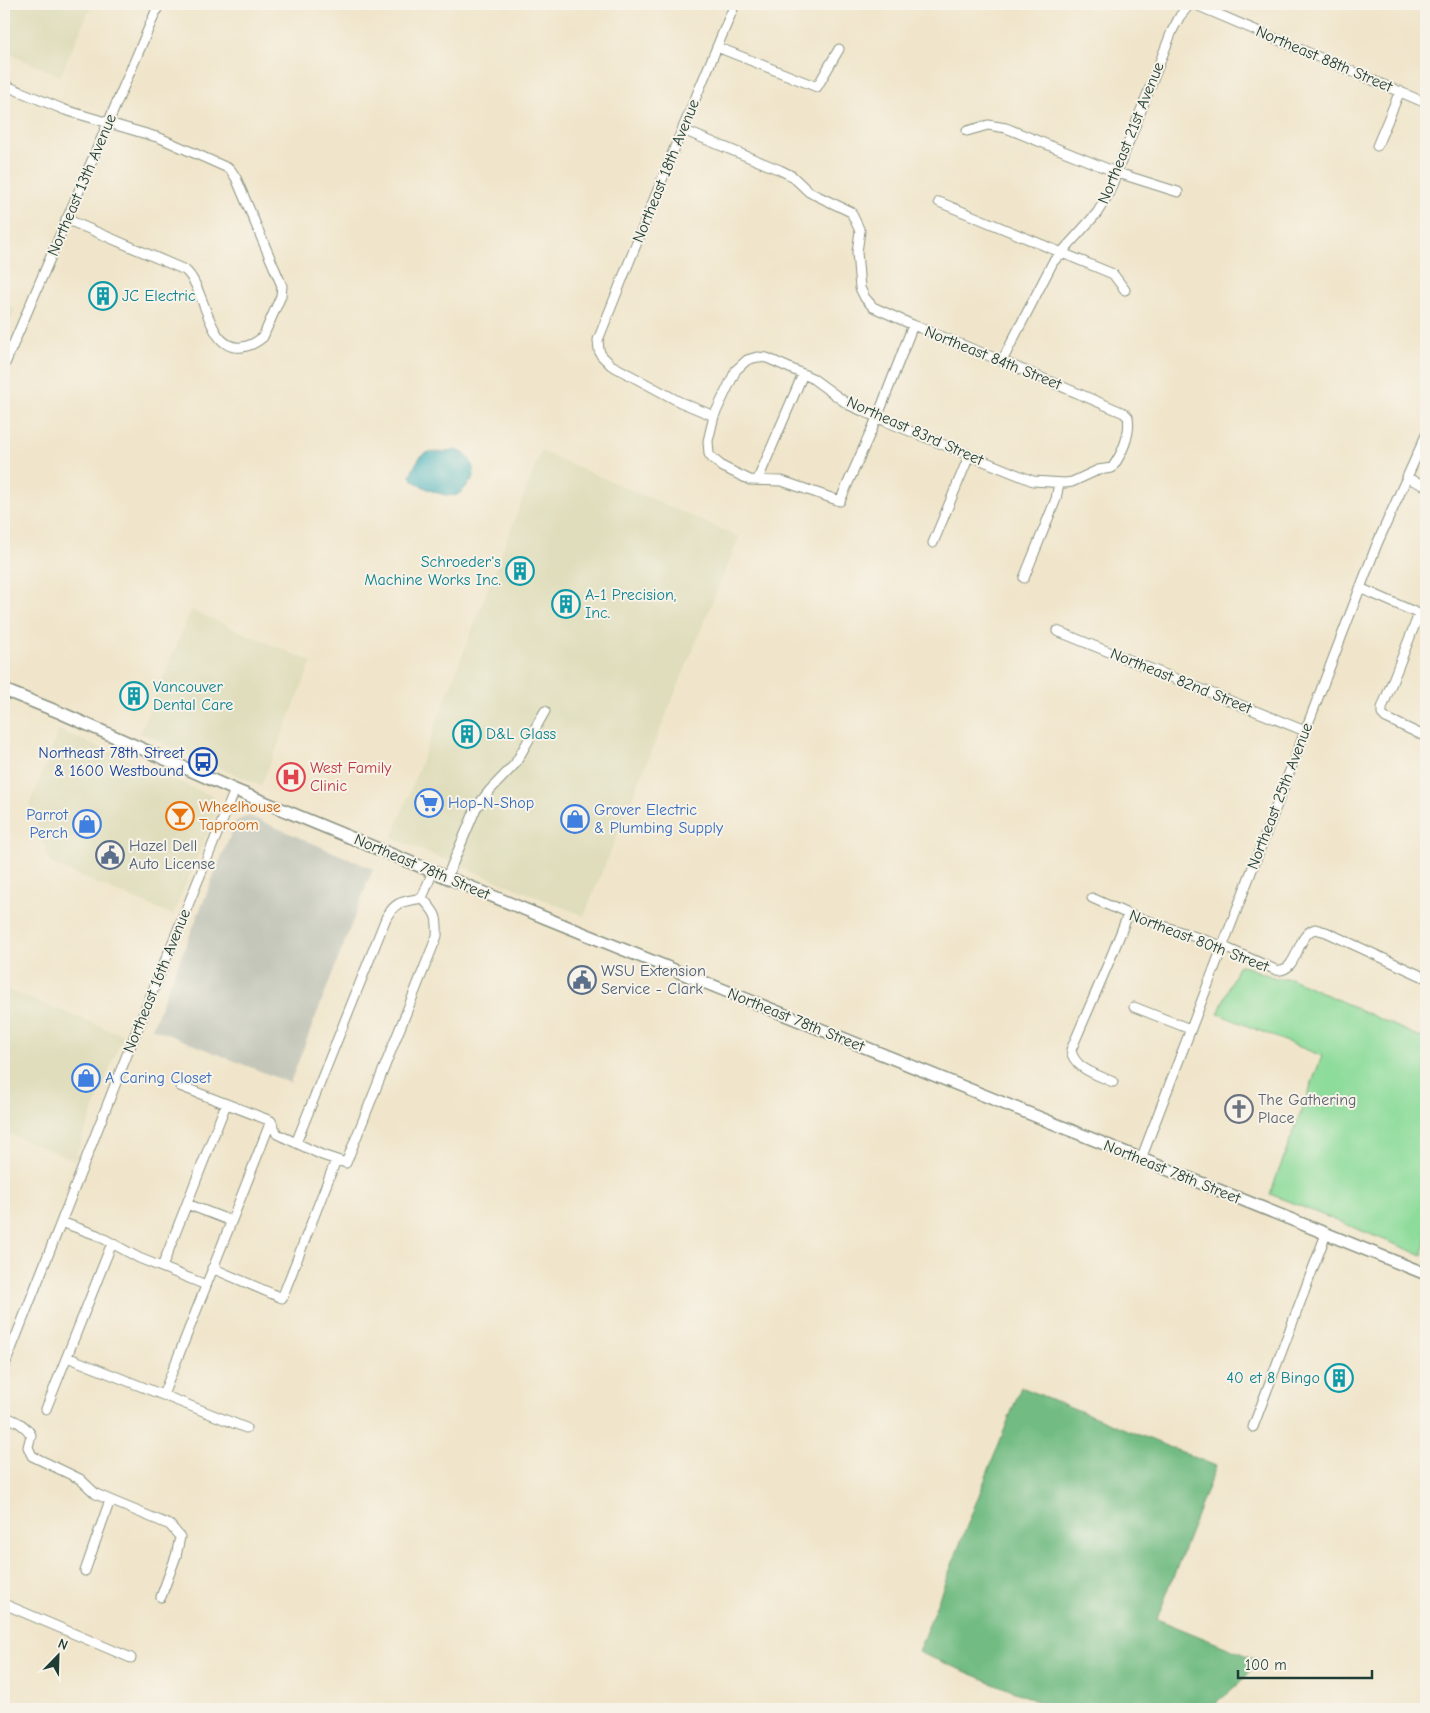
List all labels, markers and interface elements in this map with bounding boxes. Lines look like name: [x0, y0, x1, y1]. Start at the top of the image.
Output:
street label: Northeast 88th Street: [1253, 22, 1395, 96]
street label: Northeast 21st Avenue: [1094, 59, 1168, 207]
street label: Northeast 18th Avenue: [629, 97, 703, 245]
street label: Northeast 13th Avenue: [44, 111, 120, 259]
building icon: JC Electric: [88, 281, 118, 311]
place label: JC Electric: [122, 287, 196, 305]
street label: Northeast 84th Street: [922, 322, 1064, 394]
street label: Northeast 83rd Street: [844, 393, 986, 469]
place label: Schroeder's Machine Works Inc.: [364, 553, 501, 589]
building icon: Schroeder's Machine Works Inc.: [505, 556, 535, 586]
place label: A-1 Precision, Inc.: [585, 586, 676, 622]
building icon: A-1 Precision, Inc.: [551, 589, 581, 619]
street label: Northeast 82nd Street: [1108, 644, 1255, 718]
place label: Vancouver Dental Care: [153, 678, 233, 714]
building icon: Vancouver Dental Care: [119, 681, 149, 711]
building icon: D&L Glass: [452, 719, 482, 749]
street label: Northeast 25th Avenue: [1244, 720, 1316, 872]
place label: D&L Glass: [486, 725, 557, 743]
place label: Northeast 78th Street & 1600 Westbound: [38, 744, 184, 780]
bus stop icon: Northeast 78th Street & 1600 Westbound: [188, 747, 218, 777]
place label: West Family Clinic: [310, 759, 392, 795]
hospital icon: West Family Clinic: [276, 762, 306, 792]
supermarket icon: Hop-N-Shop: [414, 788, 444, 818]
place label: Hop-N-Shop: [448, 794, 534, 812]
place label: Wheelhouse Taproom: [199, 798, 281, 834]
bar icon: Wheelhouse Taproom: [165, 801, 195, 831]
place label: Grover Electric & Plumbing Supply: [594, 801, 724, 837]
shop icon: Grover Electric & Plumbing Supply: [560, 804, 590, 834]
place label: Parrot Perch: [26, 806, 68, 842]
shop icon: Parrot Perch: [72, 809, 102, 839]
street label: Northeast 78th Street: [351, 830, 493, 904]
place label: Hazel Dell Auto License: [129, 837, 215, 873]
public building icon: Hazel Dell Auto License: [95, 840, 125, 870]
street label: Northeast 16th Avenue: [120, 906, 194, 1056]
street label: Northeast 80th Street: [1127, 906, 1272, 976]
place label: WSU Extension Service - Clark: [601, 962, 706, 998]
public building icon: WSU Extension Service - Clark: [567, 965, 597, 995]
street label: Northeast 78th Street: [725, 984, 867, 1056]
shop icon: A Caring Closet: [71, 1063, 101, 1093]
place label: A Caring Closet: [105, 1069, 212, 1087]
place label: The Gathering Place: [1258, 1091, 1356, 1127]
church icon: The Gathering Place: [1224, 1094, 1254, 1124]
street label: Northeast 78th Street: [1101, 1136, 1243, 1208]
building icon: 40 et 8 Bingo: [1324, 1363, 1354, 1393]
place label: 40 et 8 Bingo: [1226, 1369, 1320, 1387]
north arrow: [32, 1630, 82, 1680]
text: N: [55, 1635, 70, 1654]
scale bar: [1238, 1648, 1371, 1680]
text: 100 m: [1245, 1656, 1287, 1674]

